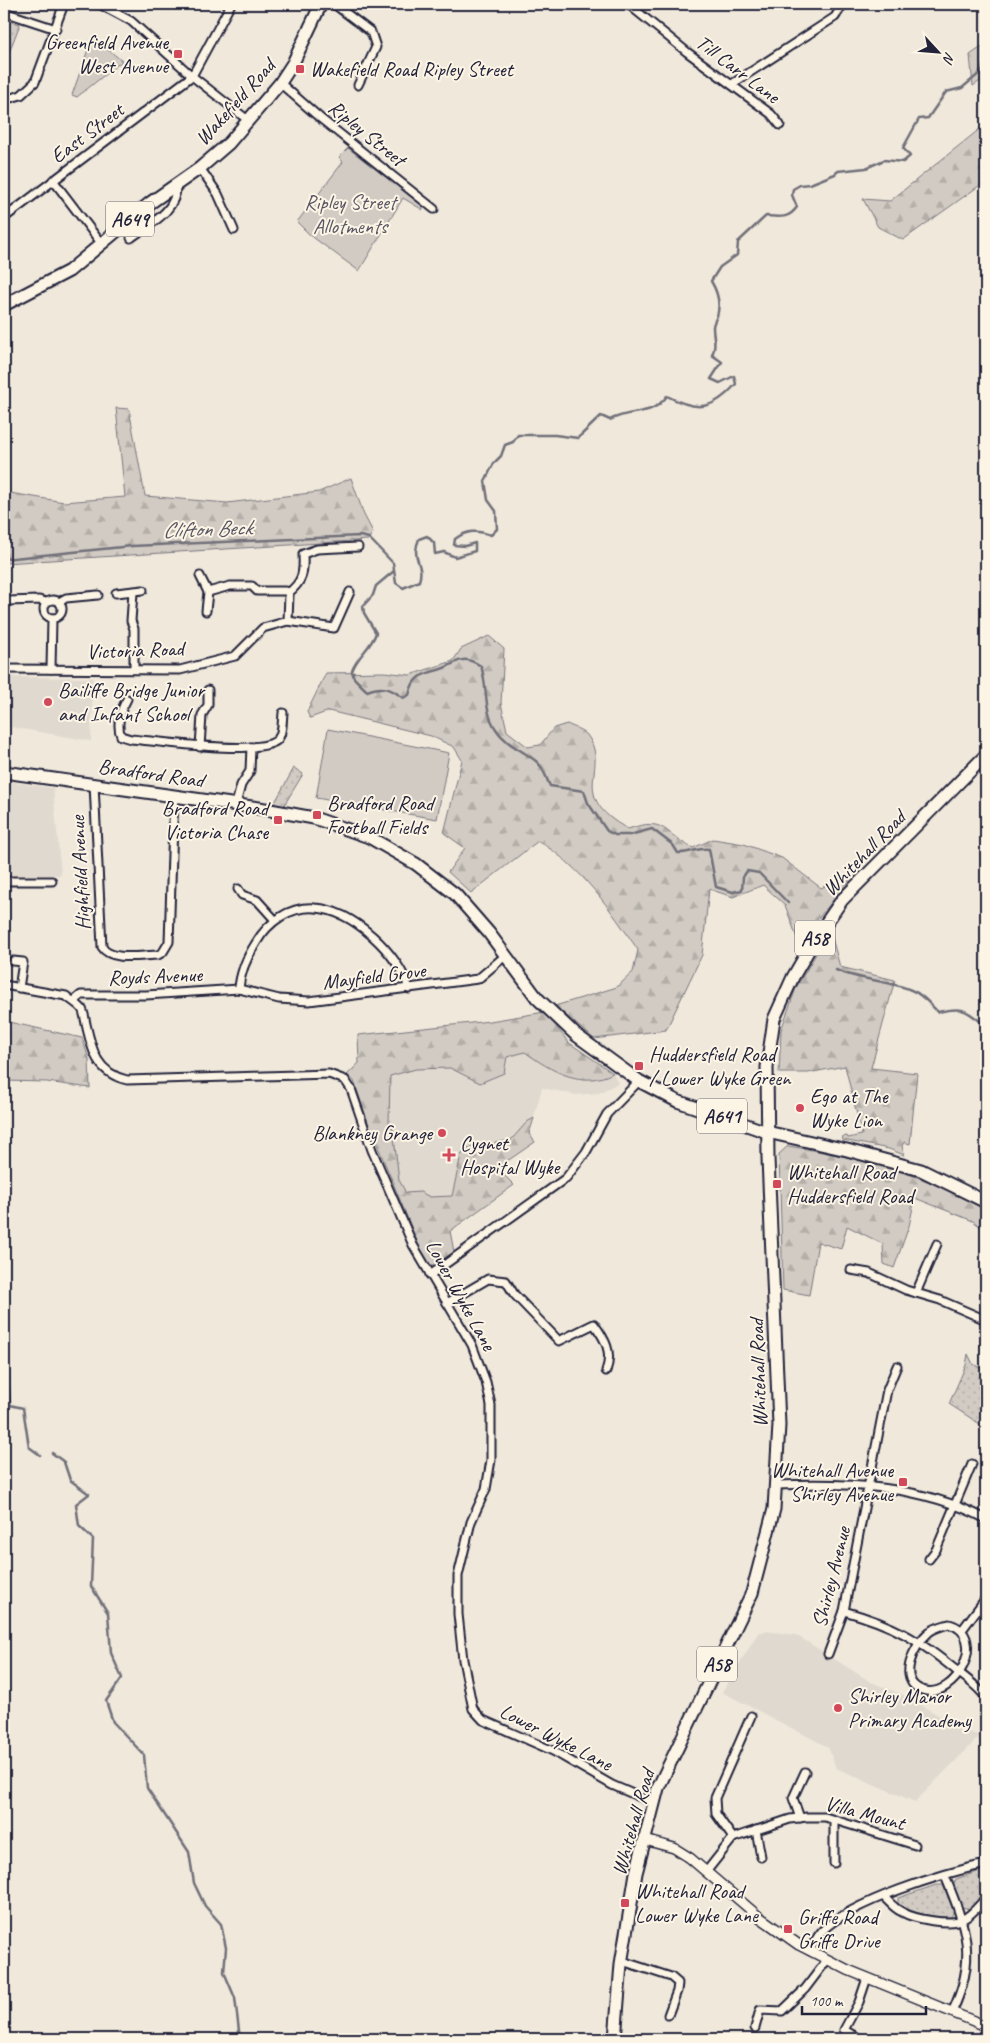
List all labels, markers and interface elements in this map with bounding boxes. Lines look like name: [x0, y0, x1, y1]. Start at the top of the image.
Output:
north arrow: [912, 28, 962, 78]
place label: Greenfield Avenue West Avenue: [45, 29, 170, 79]
street label: Till Carr Lane: [691, 29, 787, 110]
marker: Greenfield Avenue West Avenue: [172, 48, 184, 60]
text: N: [939, 50, 959, 67]
street label: Wakefield Road: [189, 51, 283, 151]
place label: Wakefield Road Ripley Street: [310, 56, 515, 82]
marker: Wakefield Road Ripley Street: [294, 63, 306, 75]
street label: Ripley Street: [323, 94, 413, 174]
street label: East Street: [45, 96, 130, 169]
park label: Ripley Street Allotments: [304, 189, 399, 239]
road number: A649: [106, 202, 154, 236]
water label: Clifton Beck: [162, 513, 256, 545]
street label: Victoria Road: [86, 635, 188, 665]
place label: Bailiffe Bridge Junior and Infant School: [58, 677, 205, 727]
marker: Bailiffe Bridge Junior and Infant School: [42, 696, 54, 708]
street label: Bradford Road: [97, 753, 208, 794]
place label: Bradford Road Football Fields: [327, 790, 436, 840]
place label: Bradford Road Victoria Chase: [162, 795, 271, 845]
street label: Whitehall Road: [817, 803, 913, 901]
marker: Bradford Road Football Fields: [311, 809, 323, 821]
street label: Highfield Avenue: [64, 814, 96, 931]
marker: Bradford Road Victoria Chase: [272, 814, 284, 826]
road number: A58: [795, 920, 835, 956]
street label: Mayfield Grove: [321, 957, 429, 995]
street label: Royds Avenue: [107, 961, 204, 991]
place label: Huddersfield Road / Lower Wyke Green: [649, 1041, 792, 1091]
marker: Huddersfield Road / Lower Wyke Green: [633, 1060, 645, 1072]
place label: Ego at The Wyke Lion: [810, 1083, 889, 1133]
road number: A641: [697, 1098, 747, 1134]
marker: Ego at The Wyke Lion: [794, 1102, 806, 1114]
place label: Blankney Grange: [312, 1120, 434, 1146]
marker: Blankney Grange: [436, 1127, 448, 1139]
place label: Cygnet Hospital Wyke: [460, 1130, 561, 1180]
marker: Cygnet Hospital Wyke: [442, 1148, 456, 1162]
place label: Whitehall Road Huddersfield Road: [787, 1159, 917, 1209]
marker: Whitehall Road Huddersfield Road: [771, 1178, 783, 1190]
street label: Lower Wyke Lane: [420, 1235, 503, 1356]
street label: Whitehall Road: [743, 1316, 773, 1428]
place label: Whitehall Avenue Shirley Avenue: [771, 1457, 894, 1507]
marker: Whitehall Avenue Shirley Avenue: [897, 1476, 909, 1488]
street label: Shirley Avenue: [806, 1523, 856, 1630]
road number: A58: [697, 1646, 737, 1682]
place label: Shirley Manor Primary Academy: [848, 1683, 973, 1733]
street label: Lower Wyke Lane: [495, 1698, 618, 1777]
marker: Shirley Manor Primary Academy: [832, 1702, 844, 1714]
street label: Whitehall Road: [606, 1764, 661, 1878]
street label: Villa Mount: [822, 1790, 910, 1837]
place label: Whitehall Road Lower Wyke Lane: [635, 1878, 759, 1928]
marker: Whitehall Road Lower Wyke Lane: [619, 1897, 631, 1909]
place label: Griffe Road Griffe Drive: [798, 1904, 882, 1954]
marker: Griffe Road Griffe Drive: [782, 1923, 794, 1935]
scale bar: [802, 1983, 926, 2015]
text: 100 m: [810, 1992, 844, 2011]

